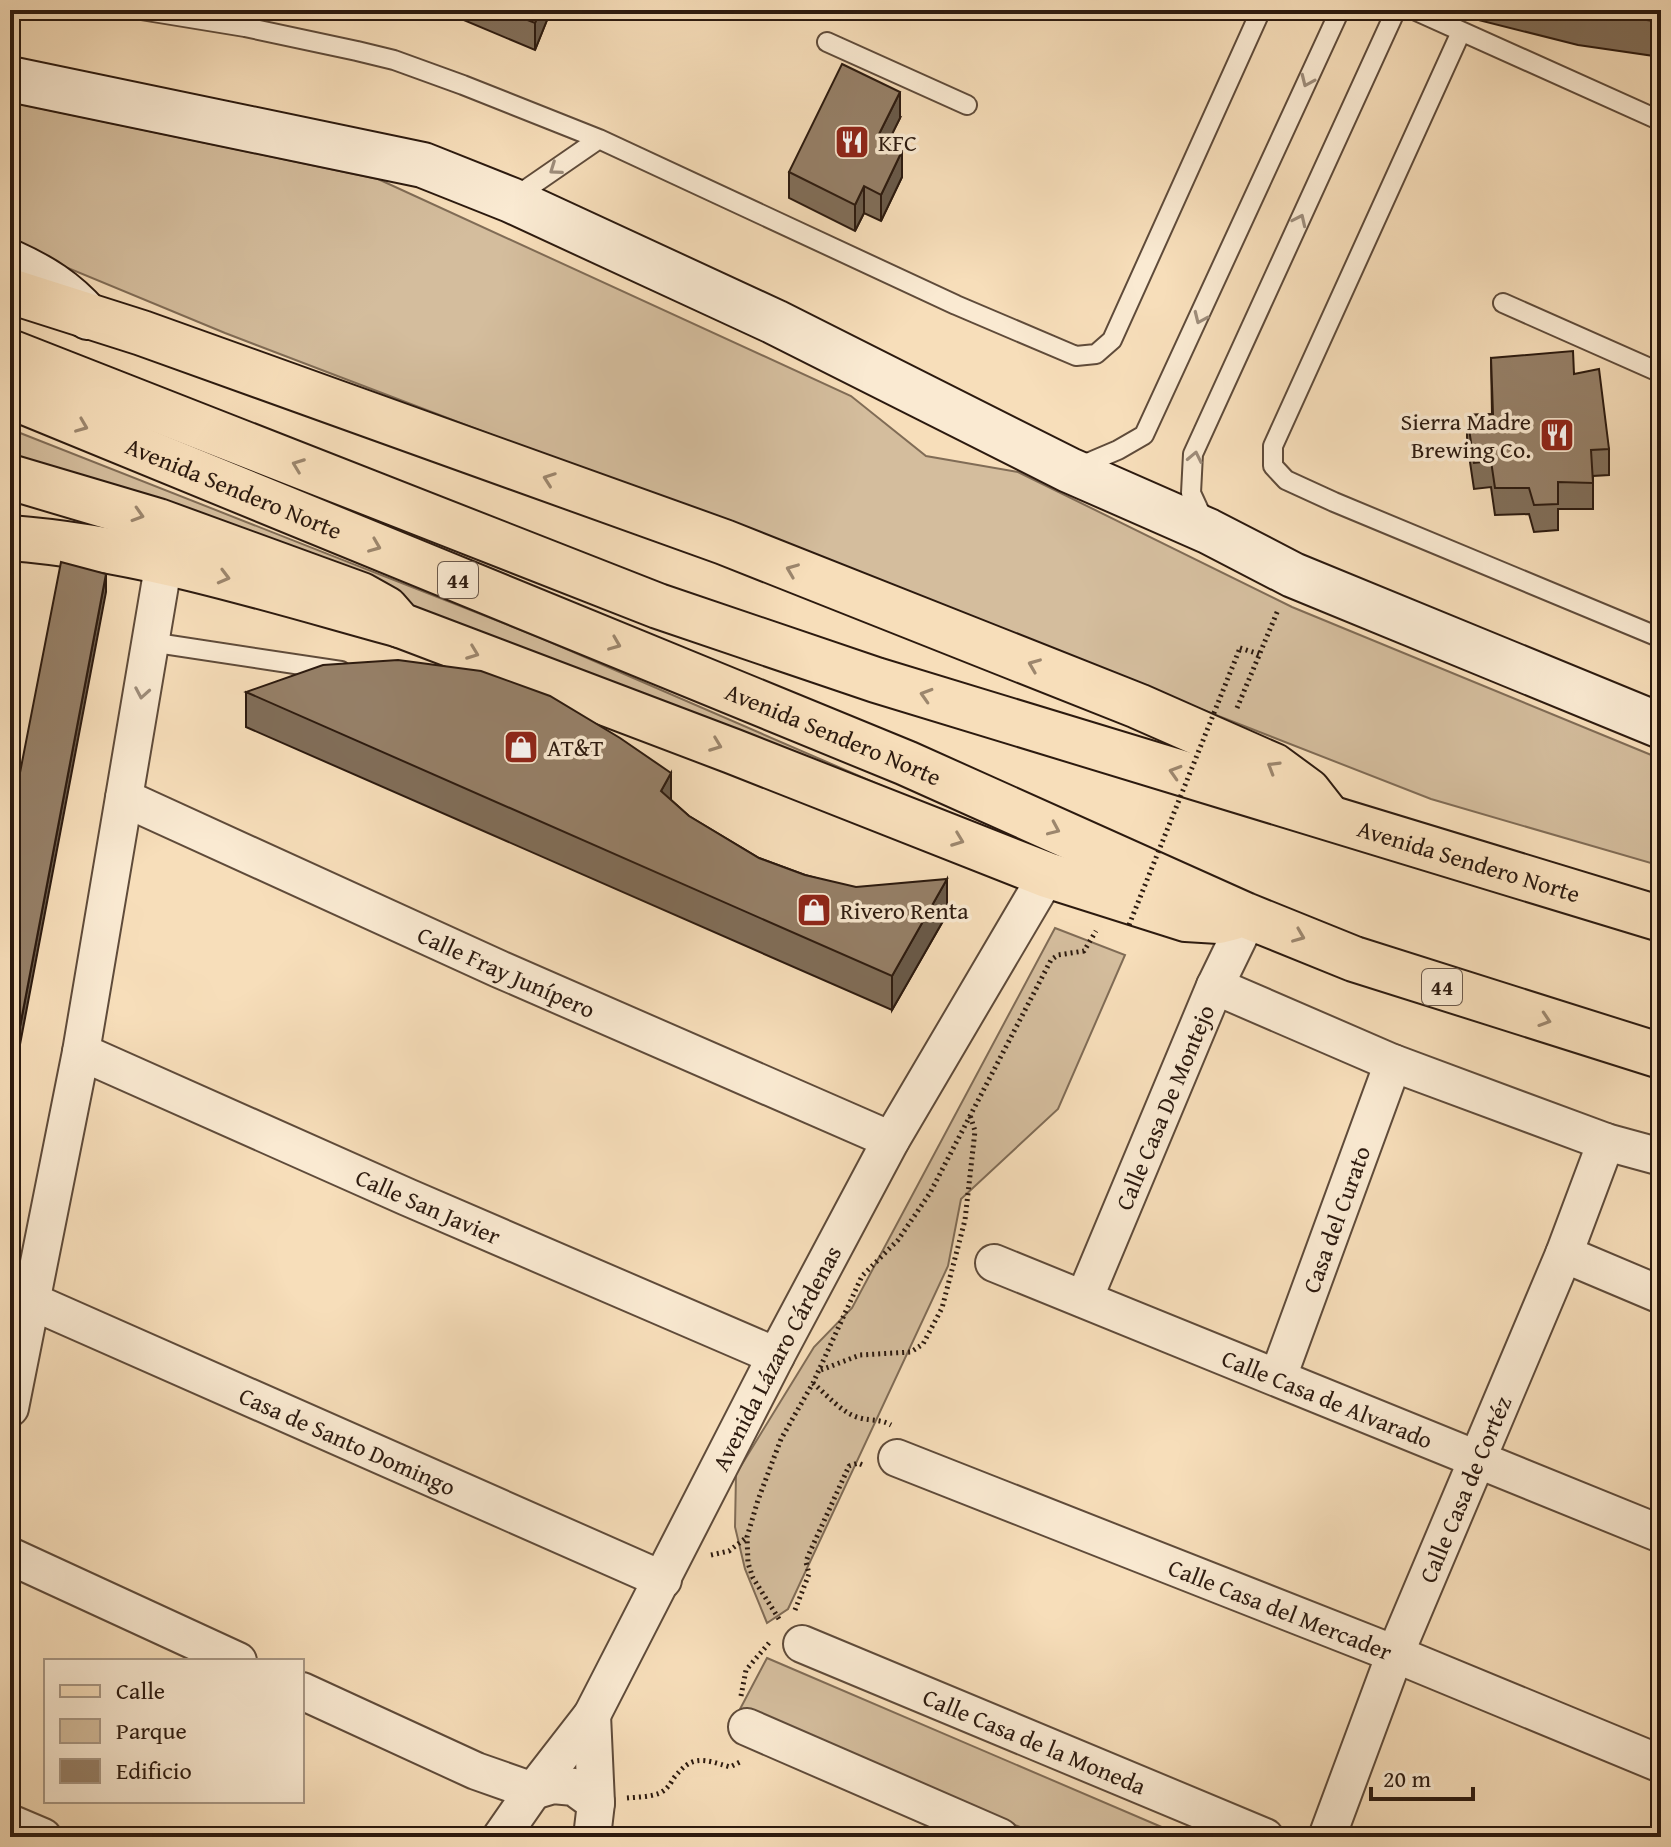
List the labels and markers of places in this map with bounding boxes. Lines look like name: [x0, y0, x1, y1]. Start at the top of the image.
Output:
restaurant icon: KFC: [833, 123, 871, 161]
place label: KFC: [878, 125, 917, 160]
place label: Sierra Madre Brewing Co.: [1400, 404, 1531, 467]
restaurant icon: Sierra Madre Brewing Co.: [1538, 416, 1576, 454]
shop icon: AT&T: [502, 728, 540, 766]
place label: AT&T: [547, 730, 604, 765]
shop icon: Rivero Renta: [795, 891, 833, 929]
place label: Rivero Renta: [840, 893, 969, 928]

